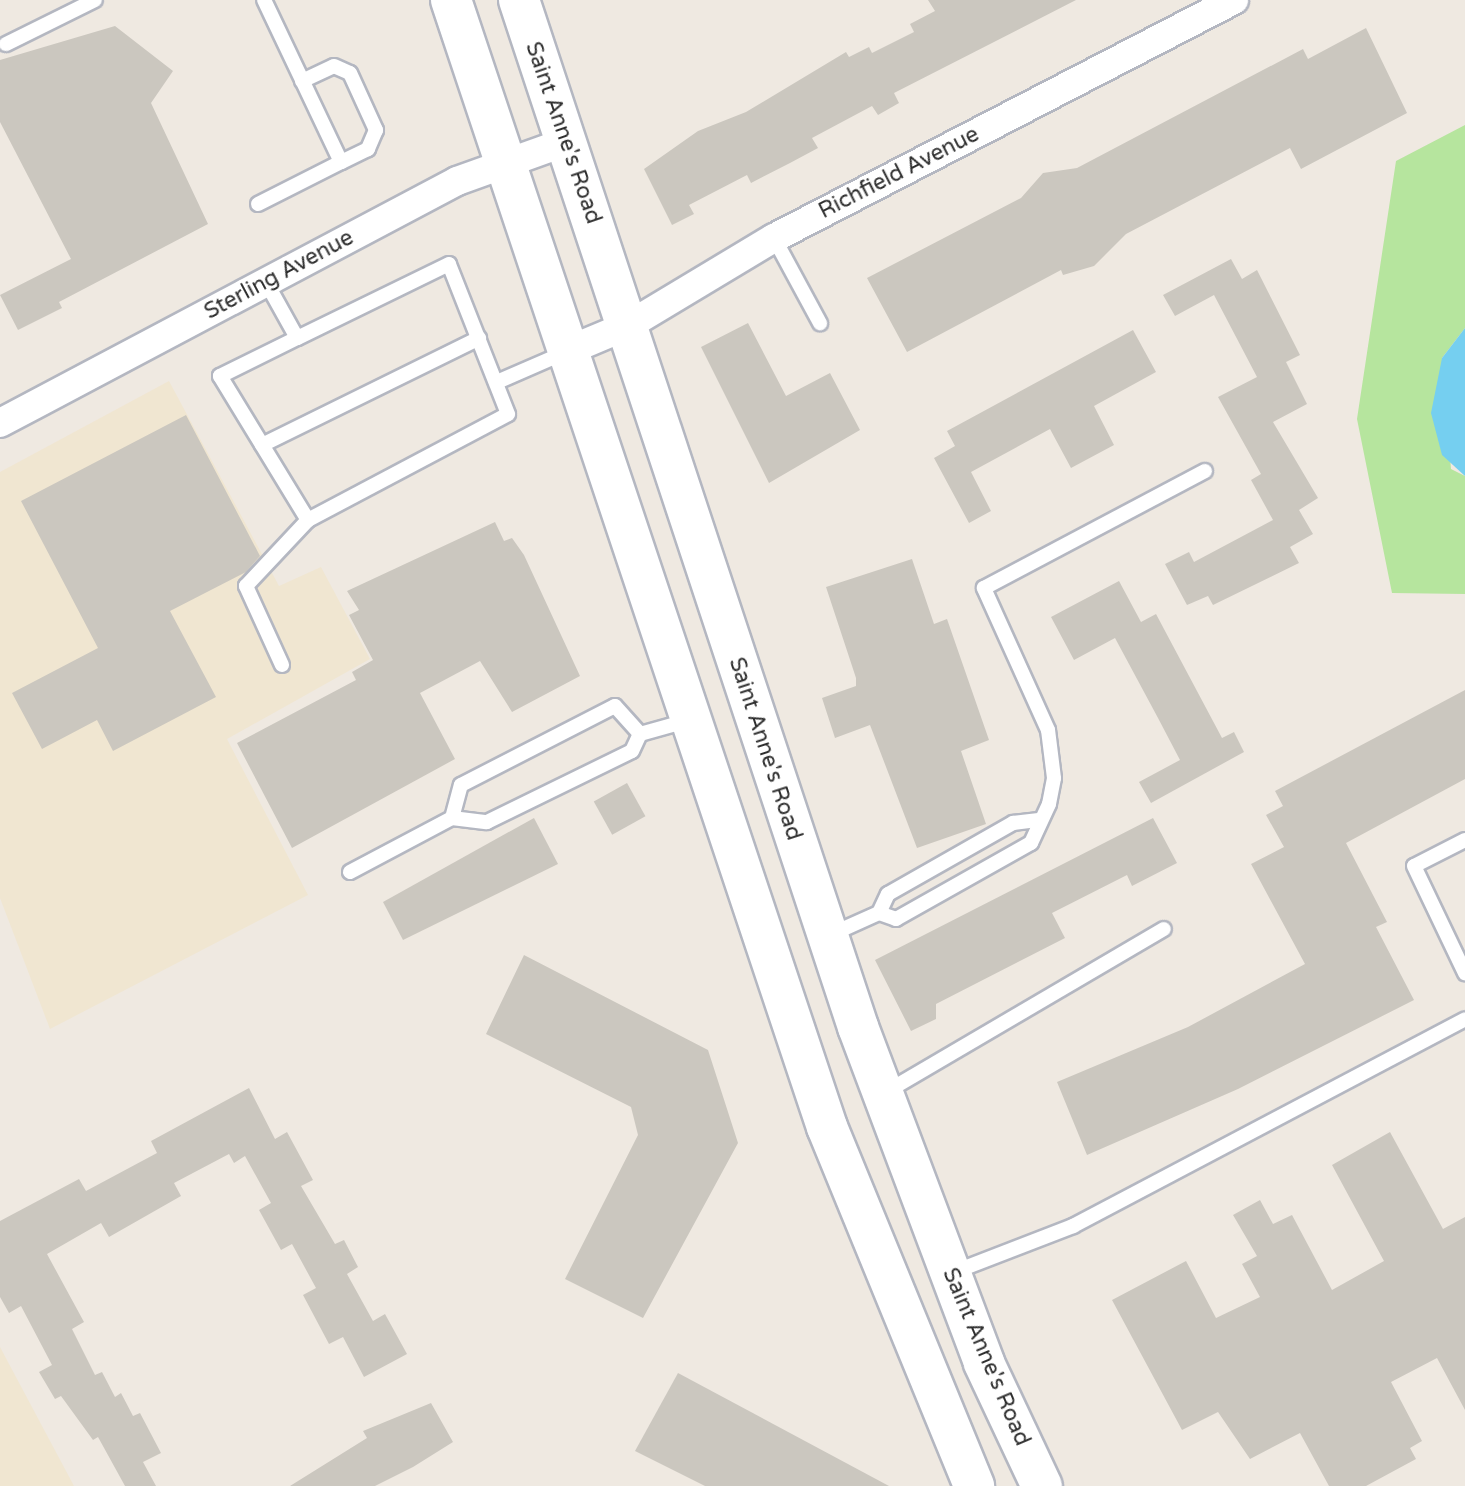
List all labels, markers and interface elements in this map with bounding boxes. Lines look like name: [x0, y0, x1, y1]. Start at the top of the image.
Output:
street label: Saint Anne's Road: [519, 39, 607, 227]
street label: Richfield Avenue: [814, 121, 984, 225]
street label: Sterling Avenue: [200, 225, 358, 325]
street label: Saint Anne's Road: [723, 654, 807, 844]
street label: Saint Anne's Road: [937, 1264, 1035, 1450]

